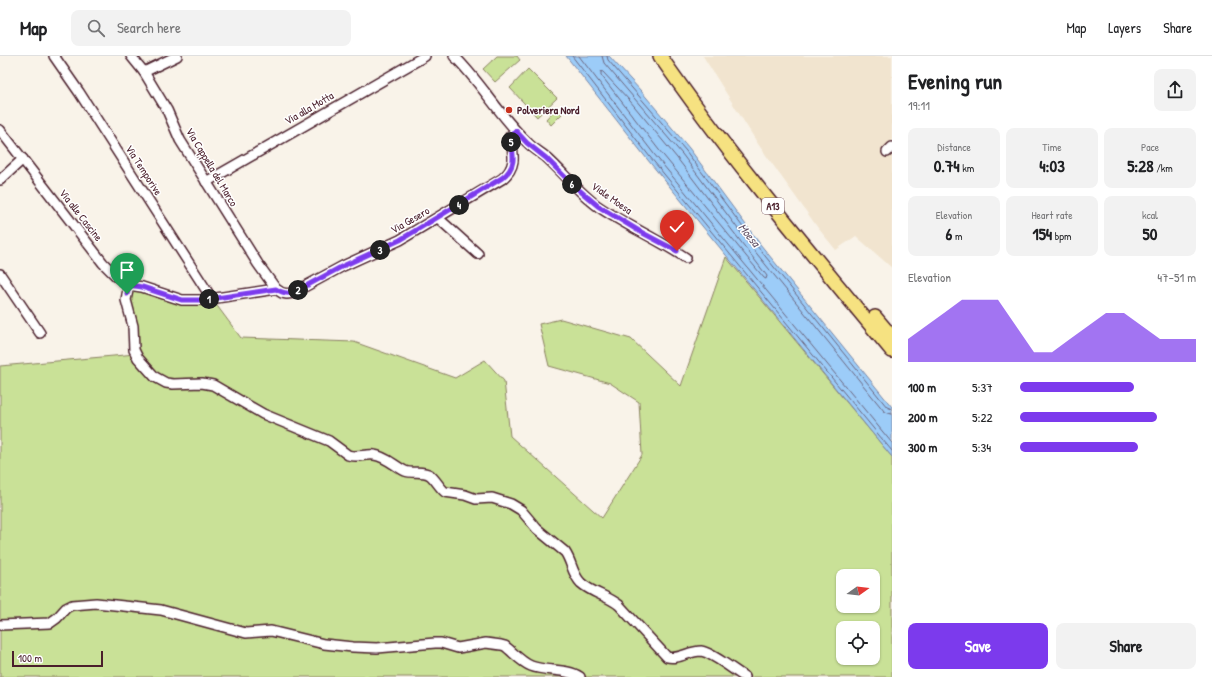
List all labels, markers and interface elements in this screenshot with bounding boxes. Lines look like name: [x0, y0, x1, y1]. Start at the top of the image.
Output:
search box: [71, 10, 351, 46]
text: Map: [20, 15, 47, 41]
icon: search: [85, 17, 107, 39]
text: Search here: [117, 17, 181, 38]
text: Map: [1066, 18, 1086, 37]
text: Layers: [1108, 18, 1141, 37]
text: Share: [1163, 18, 1192, 37]
text: Evening run: [908, 66, 1002, 96]
button: share: [1154, 69, 1196, 111]
street label: Via alla Motta: [282, 88, 337, 128]
text: 19:11: [908, 96, 930, 114]
place label: Polveriera Nord: [517, 103, 580, 117]
marker: Polveriera Nord: [504, 105, 514, 115]
street label: Via Cappella del Marco: [183, 125, 241, 209]
pin: 5: [501, 132, 521, 152]
text: 5: [509, 135, 513, 149]
text: Distance: [937, 140, 971, 154]
text: Time: [1042, 140, 1062, 154]
text: Pace: [1141, 140, 1159, 154]
street label: Via Temporive: [123, 142, 166, 198]
text: 0.74: [934, 154, 960, 177]
text: 4:03: [1039, 154, 1065, 177]
text: 5:28: [1127, 154, 1154, 177]
text: km: [960, 161, 974, 175]
text: /km: [1154, 161, 1173, 175]
pin: 6: [562, 174, 582, 194]
text: 6: [570, 177, 574, 191]
street label: Viale Moesa: [589, 179, 636, 218]
street label: Via alle Cascine: [56, 186, 106, 244]
pin: 4: [449, 195, 469, 215]
text: 4: [457, 198, 461, 212]
road number: A13: [762, 198, 784, 214]
street label: Via Gesero: [388, 203, 432, 237]
text: Elevation: [936, 208, 972, 222]
text: Heart rate: [1031, 208, 1073, 222]
text: kcal: [1142, 208, 1158, 222]
pin: [660, 210, 694, 251]
icon: check: [666, 216, 688, 238]
water label: Moesa: [735, 219, 765, 251]
text: 6: [946, 222, 952, 245]
text: 154: [1033, 222, 1052, 245]
text: 50: [1143, 222, 1157, 245]
text: m: [952, 229, 962, 243]
text: bpm: [1052, 229, 1072, 243]
pin: 3: [370, 240, 390, 260]
text: 3: [378, 243, 382, 257]
pin: [110, 253, 144, 294]
icon: arrive: [116, 259, 138, 281]
text: Elevation: [908, 268, 951, 286]
text: 47–51 m: [1157, 268, 1196, 286]
pin: 2: [288, 280, 308, 300]
text: 2: [295, 283, 301, 297]
pin: 1: [199, 289, 219, 309]
text: 1: [207, 292, 211, 306]
text: 100 m: [908, 378, 936, 396]
text: 5:37: [972, 378, 993, 396]
text: 200 m: [908, 408, 938, 426]
text: 5:22: [972, 408, 993, 426]
text: 300 m: [908, 438, 937, 456]
text: 5:34: [972, 438, 991, 456]
north arrow: [836, 569, 880, 613]
map controls: [836, 569, 880, 665]
button: locate: [836, 621, 880, 665]
button: Save: [908, 623, 1048, 669]
button: Share: [1056, 623, 1196, 669]
scale bar: [12, 649, 103, 668]
text: 100 m: [18, 651, 42, 665]

